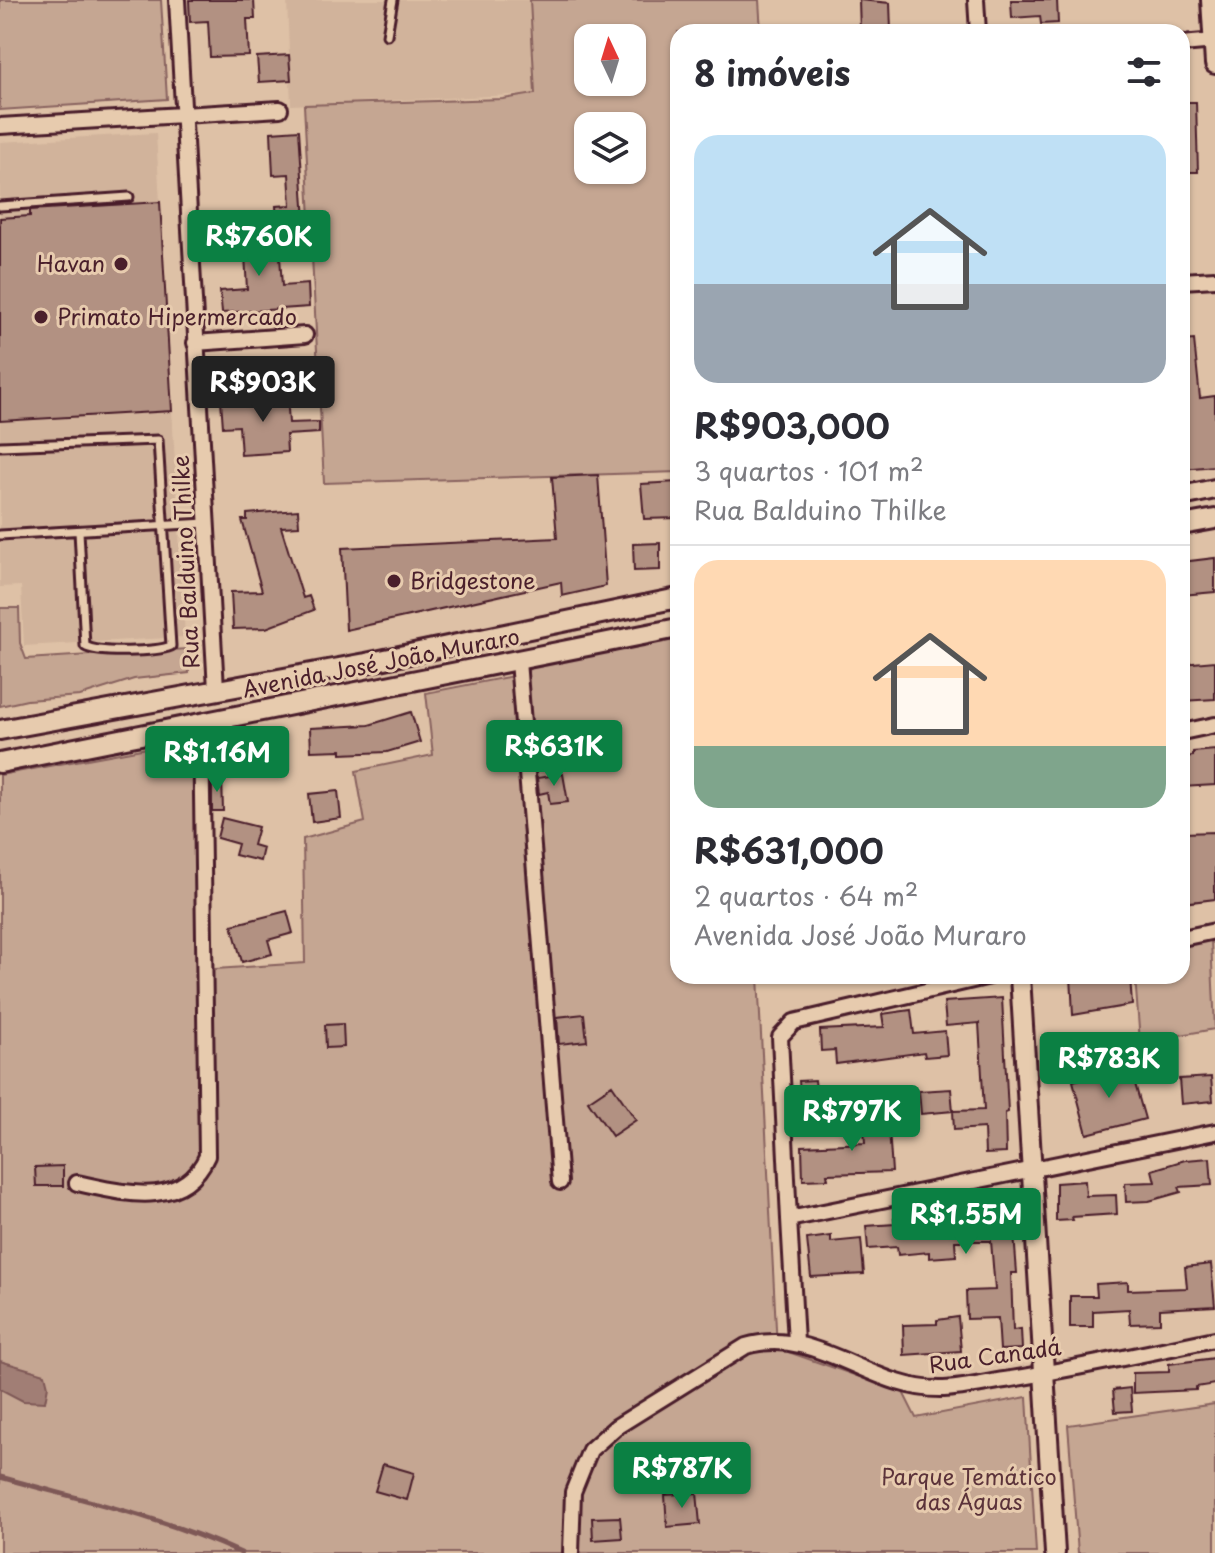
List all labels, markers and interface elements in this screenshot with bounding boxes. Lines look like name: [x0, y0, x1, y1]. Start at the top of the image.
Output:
north arrow: [574, 24, 646, 96]
map controls: [574, 24, 646, 184]
text: 8 imóveis: [694, 46, 850, 98]
icon: filters: [1122, 50, 1166, 94]
button: layers: [574, 112, 646, 184]
icon: home: [858, 187, 1002, 331]
pin: R$760K: [194, 210, 324, 278]
text: R$760K: [205, 216, 313, 255]
place label: Havan: [37, 246, 105, 279]
marker: Havan: [112, 255, 130, 273]
place label: Primato Hipermercado: [57, 299, 297, 332]
marker: Primato Hipermercado: [32, 308, 50, 326]
pin: R$903K: [198, 356, 328, 424]
text: R$903K: [210, 362, 316, 401]
text: R$903,000: [694, 399, 890, 451]
text: 3 quartos · 101 m²: [694, 451, 924, 490]
street label: Rua Balduino Thilke: [162, 454, 207, 670]
text: Rua Balduino Thilke: [694, 490, 947, 529]
place label: Bridgestone: [410, 563, 536, 596]
marker: Bridgestone: [385, 572, 403, 590]
icon: home: [858, 612, 1002, 756]
street label: Avenida José João Muraro: [239, 618, 522, 705]
pin: R$631K: [489, 720, 619, 788]
pin: R$1.16M: [143, 726, 291, 794]
text: R$631K: [504, 726, 604, 765]
text: R$1.16M: [163, 732, 271, 771]
text: R$631,000: [694, 824, 884, 876]
text: 2 quartos · 64 m²: [694, 876, 918, 915]
text: Avenida José João Muraro: [694, 915, 1027, 954]
pin: R$783K: [1044, 1032, 1174, 1100]
text: R$783K: [1058, 1038, 1160, 1077]
pin: R$797K: [787, 1085, 917, 1153]
text: R$797K: [802, 1091, 902, 1130]
pin: R$1.55M: [892, 1188, 1040, 1256]
text: R$1.55M: [910, 1194, 1022, 1233]
street label: Rua Canadá: [927, 1329, 1063, 1380]
pin: R$787K: [617, 1442, 747, 1510]
text: R$787K: [632, 1448, 732, 1487]
park label: Parque Temático das Águas: [881, 1459, 1057, 1517]

